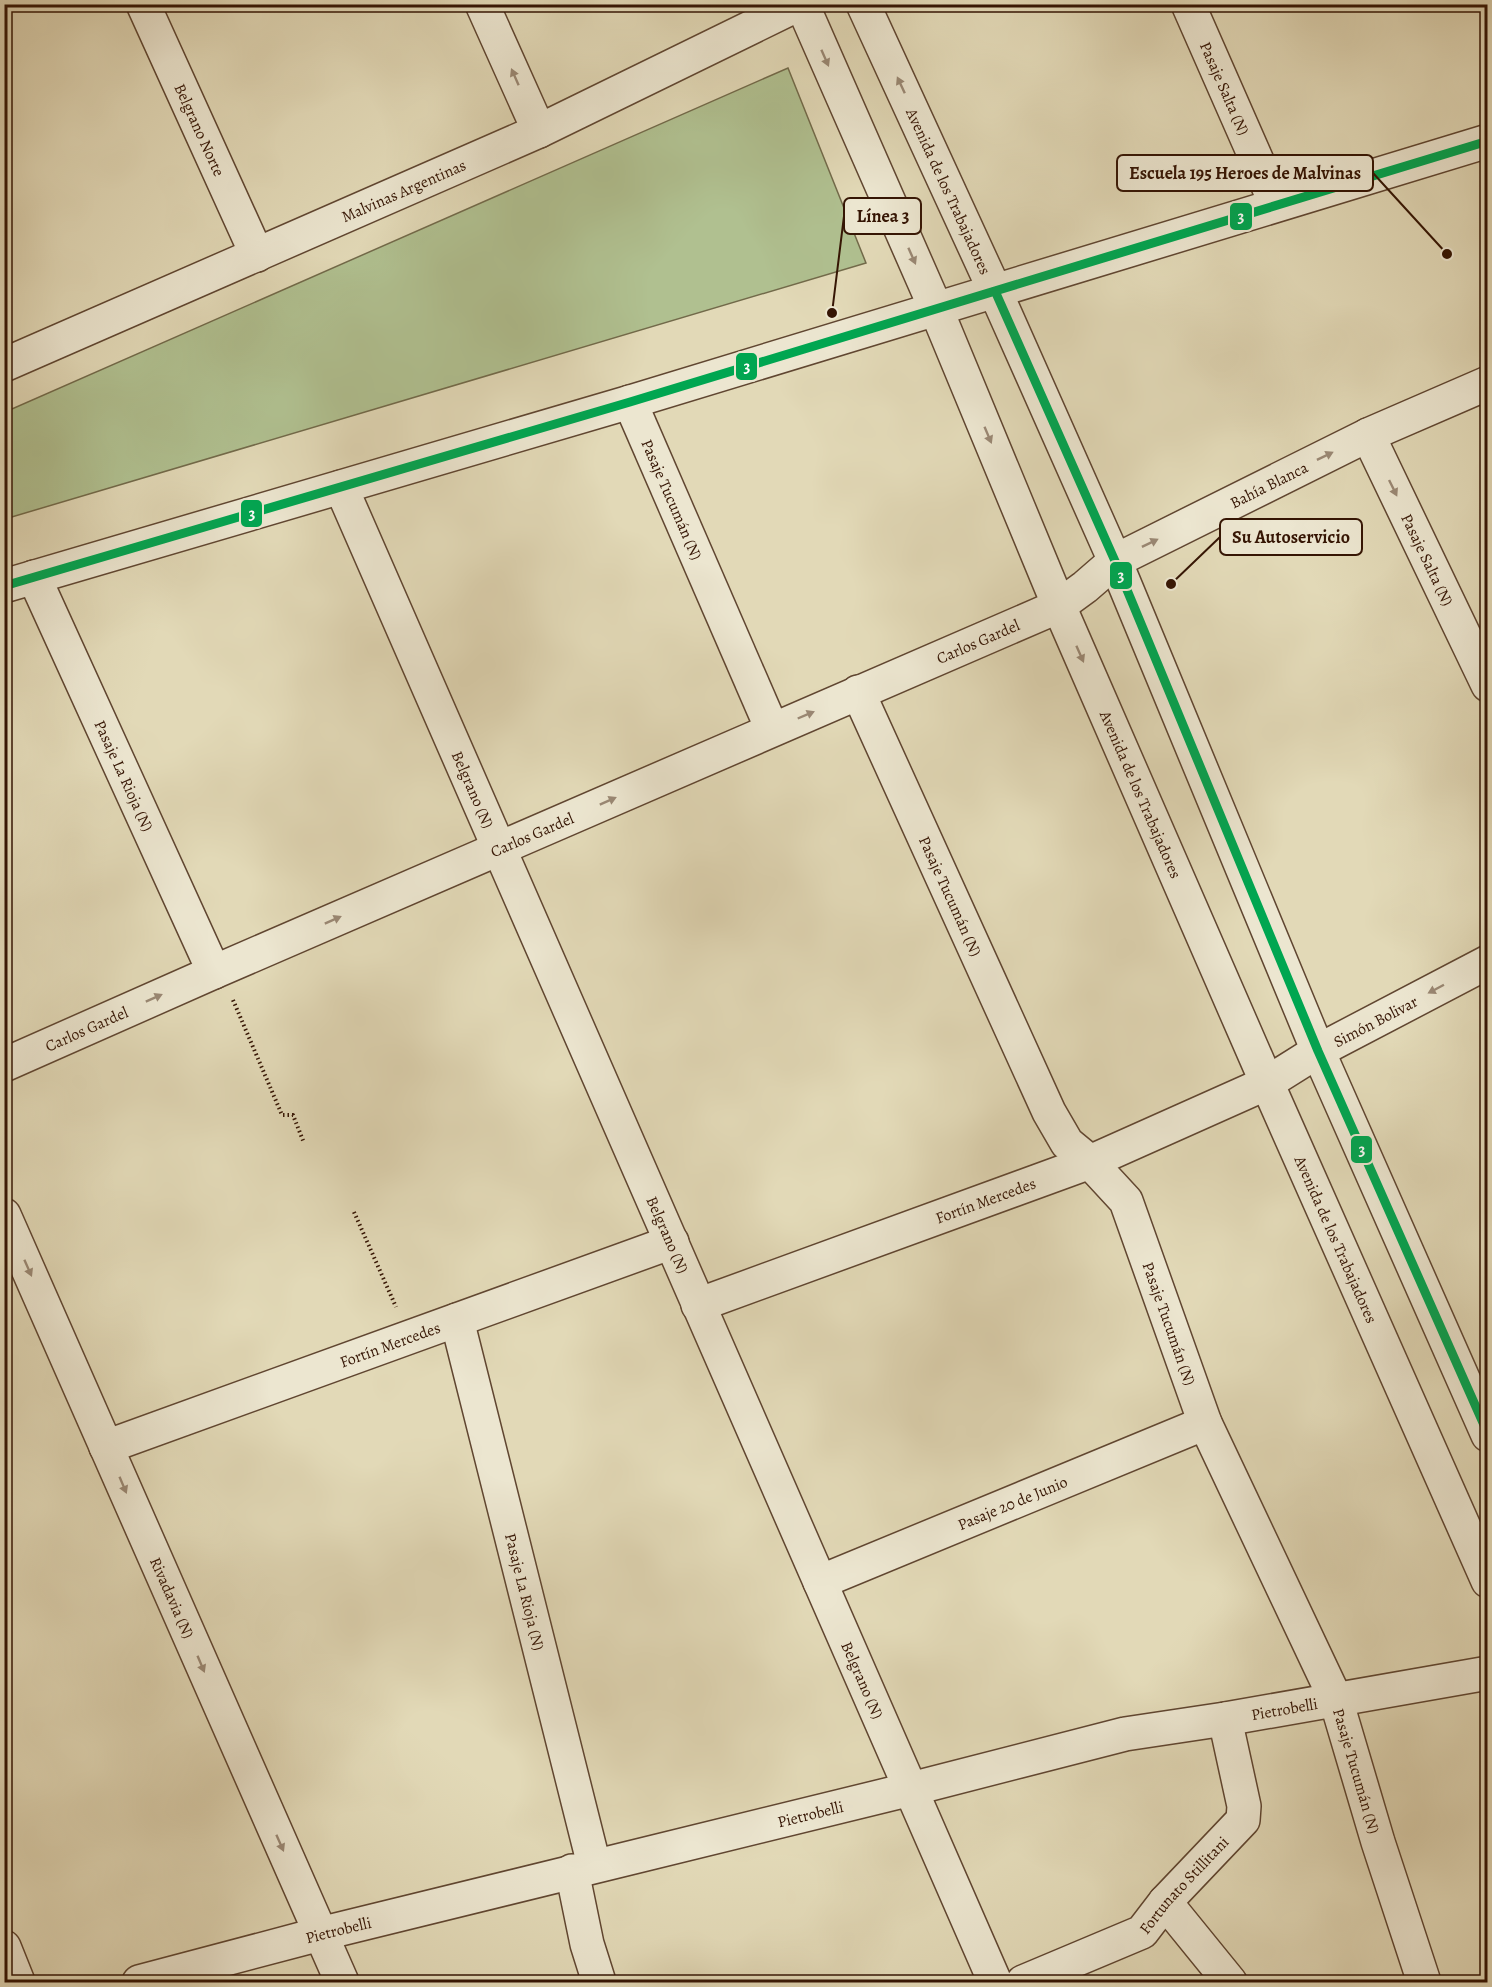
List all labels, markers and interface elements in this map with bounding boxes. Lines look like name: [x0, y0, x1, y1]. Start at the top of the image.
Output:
street label: Pasaje Salta (N): [1194, 38, 1254, 139]
one-way arrow: [821, 49, 830, 67]
one-way arrow: [510, 68, 520, 86]
one-way arrow: [896, 77, 905, 94]
street label: Belgrano Norte: [169, 80, 230, 180]
street label: Avenida de los Trabajadores: [900, 104, 996, 278]
street label: Malvinas Argentinas: [338, 154, 470, 228]
callout: Escuela 195 Heroes de Malvinas: [1117, 155, 1373, 191]
text: Escuela 195 Heroes de Malvinas: [1129, 161, 1361, 185]
callout: Línea 3: [844, 198, 921, 234]
line badge: 3: [1229, 202, 1253, 231]
text: Línea 3: [857, 204, 910, 228]
text: 3: [1238, 206, 1245, 228]
one-way arrow: [907, 247, 917, 265]
line badge: 3: [735, 352, 758, 381]
text: 3: [744, 356, 751, 378]
one-way arrow: [983, 427, 993, 445]
street label: Pasaje Tucumán (N): [635, 436, 707, 563]
one-way arrow: [1316, 452, 1333, 461]
street label: Bahía Blanca: [1226, 456, 1312, 514]
one-way arrow: [1389, 479, 1398, 496]
line badge: 3: [240, 499, 263, 528]
text: 3: [249, 503, 256, 525]
street label: Pasaje Salta (N): [1395, 510, 1458, 610]
callout: Su Autoservicio: [1220, 519, 1362, 555]
text: Su Autoservicio: [1232, 525, 1350, 549]
one-way arrow: [1142, 538, 1159, 548]
line badge: 3: [1109, 561, 1133, 590]
text: 3: [1118, 565, 1125, 587]
street label: Carlos Gardel: [933, 614, 1023, 670]
one-way arrow: [1075, 645, 1085, 663]
street label: Avenida de los Trabajadores: [1094, 706, 1186, 882]
one-way arrow: [797, 710, 814, 719]
street label: Pasaje La Rioja (N): [89, 717, 158, 835]
street label: Belgrano (N): [446, 748, 499, 832]
one-way arrow: [599, 796, 617, 806]
street label: Carlos Gardel: [487, 807, 577, 863]
street label: Pasaje Tucumán (N): [913, 833, 987, 960]
one-way arrow: [324, 916, 341, 925]
one-way arrow: [1427, 984, 1444, 994]
street label: Simón Bolivar: [1330, 991, 1422, 1053]
one-way arrow: [145, 993, 163, 1003]
street label: Carlos Gardel: [42, 1001, 132, 1057]
line badge: 3: [1350, 1135, 1373, 1164]
text: 3: [1359, 1139, 1366, 1161]
street label: Avenida de los Trabajadores: [1288, 1152, 1382, 1327]
street label: Fortín Mercedes: [932, 1173, 1039, 1230]
street label: Belgrano (N): [641, 1193, 694, 1277]
street label: Pasaje Tucumán (N): [1136, 1259, 1201, 1388]
one-way arrow: [23, 1260, 33, 1278]
street label: Fortín Mercedes: [337, 1317, 444, 1373]
street label: Pasaje 20 de Junio: [954, 1471, 1071, 1536]
one-way arrow: [118, 1477, 128, 1495]
street label: Pasaje La Rioja (N): [499, 1531, 550, 1653]
street label: Rivadavia (N): [144, 1554, 199, 1642]
street label: Belgrano (N): [835, 1638, 888, 1722]
one-way arrow: [196, 1656, 205, 1673]
street label: Pietrobelli: [1249, 1693, 1319, 1726]
street label: Pasaje Tucumán (N): [1327, 1706, 1385, 1836]
street label: Pietrobelli: [775, 1796, 846, 1833]
street label: Fortunato Stillitani: [1134, 1832, 1234, 1939]
one-way arrow: [275, 1834, 284, 1851]
street label: Pietrobelli: [303, 1912, 374, 1949]

